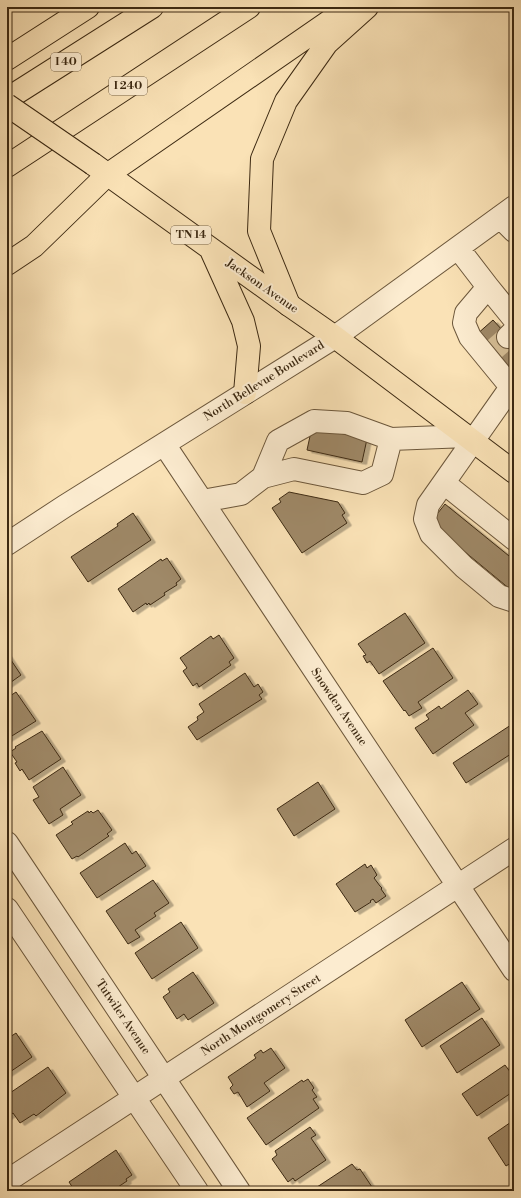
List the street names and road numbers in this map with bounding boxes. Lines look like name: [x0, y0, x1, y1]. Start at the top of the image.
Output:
road number: I 40: [51, 53, 81, 71]
road number: I 240: [109, 77, 147, 95]
road number: TN 14: [171, 226, 211, 244]
street label: Jackson Avenue: [222, 255, 301, 317]
street label: North Bellevue Boulevard: [201, 338, 327, 424]
street label: Snowden Avenue: [307, 665, 371, 749]
street label: North Montgomery Street: [198, 970, 324, 1059]
street label: Tutwiler Avenue: [92, 977, 154, 1057]

